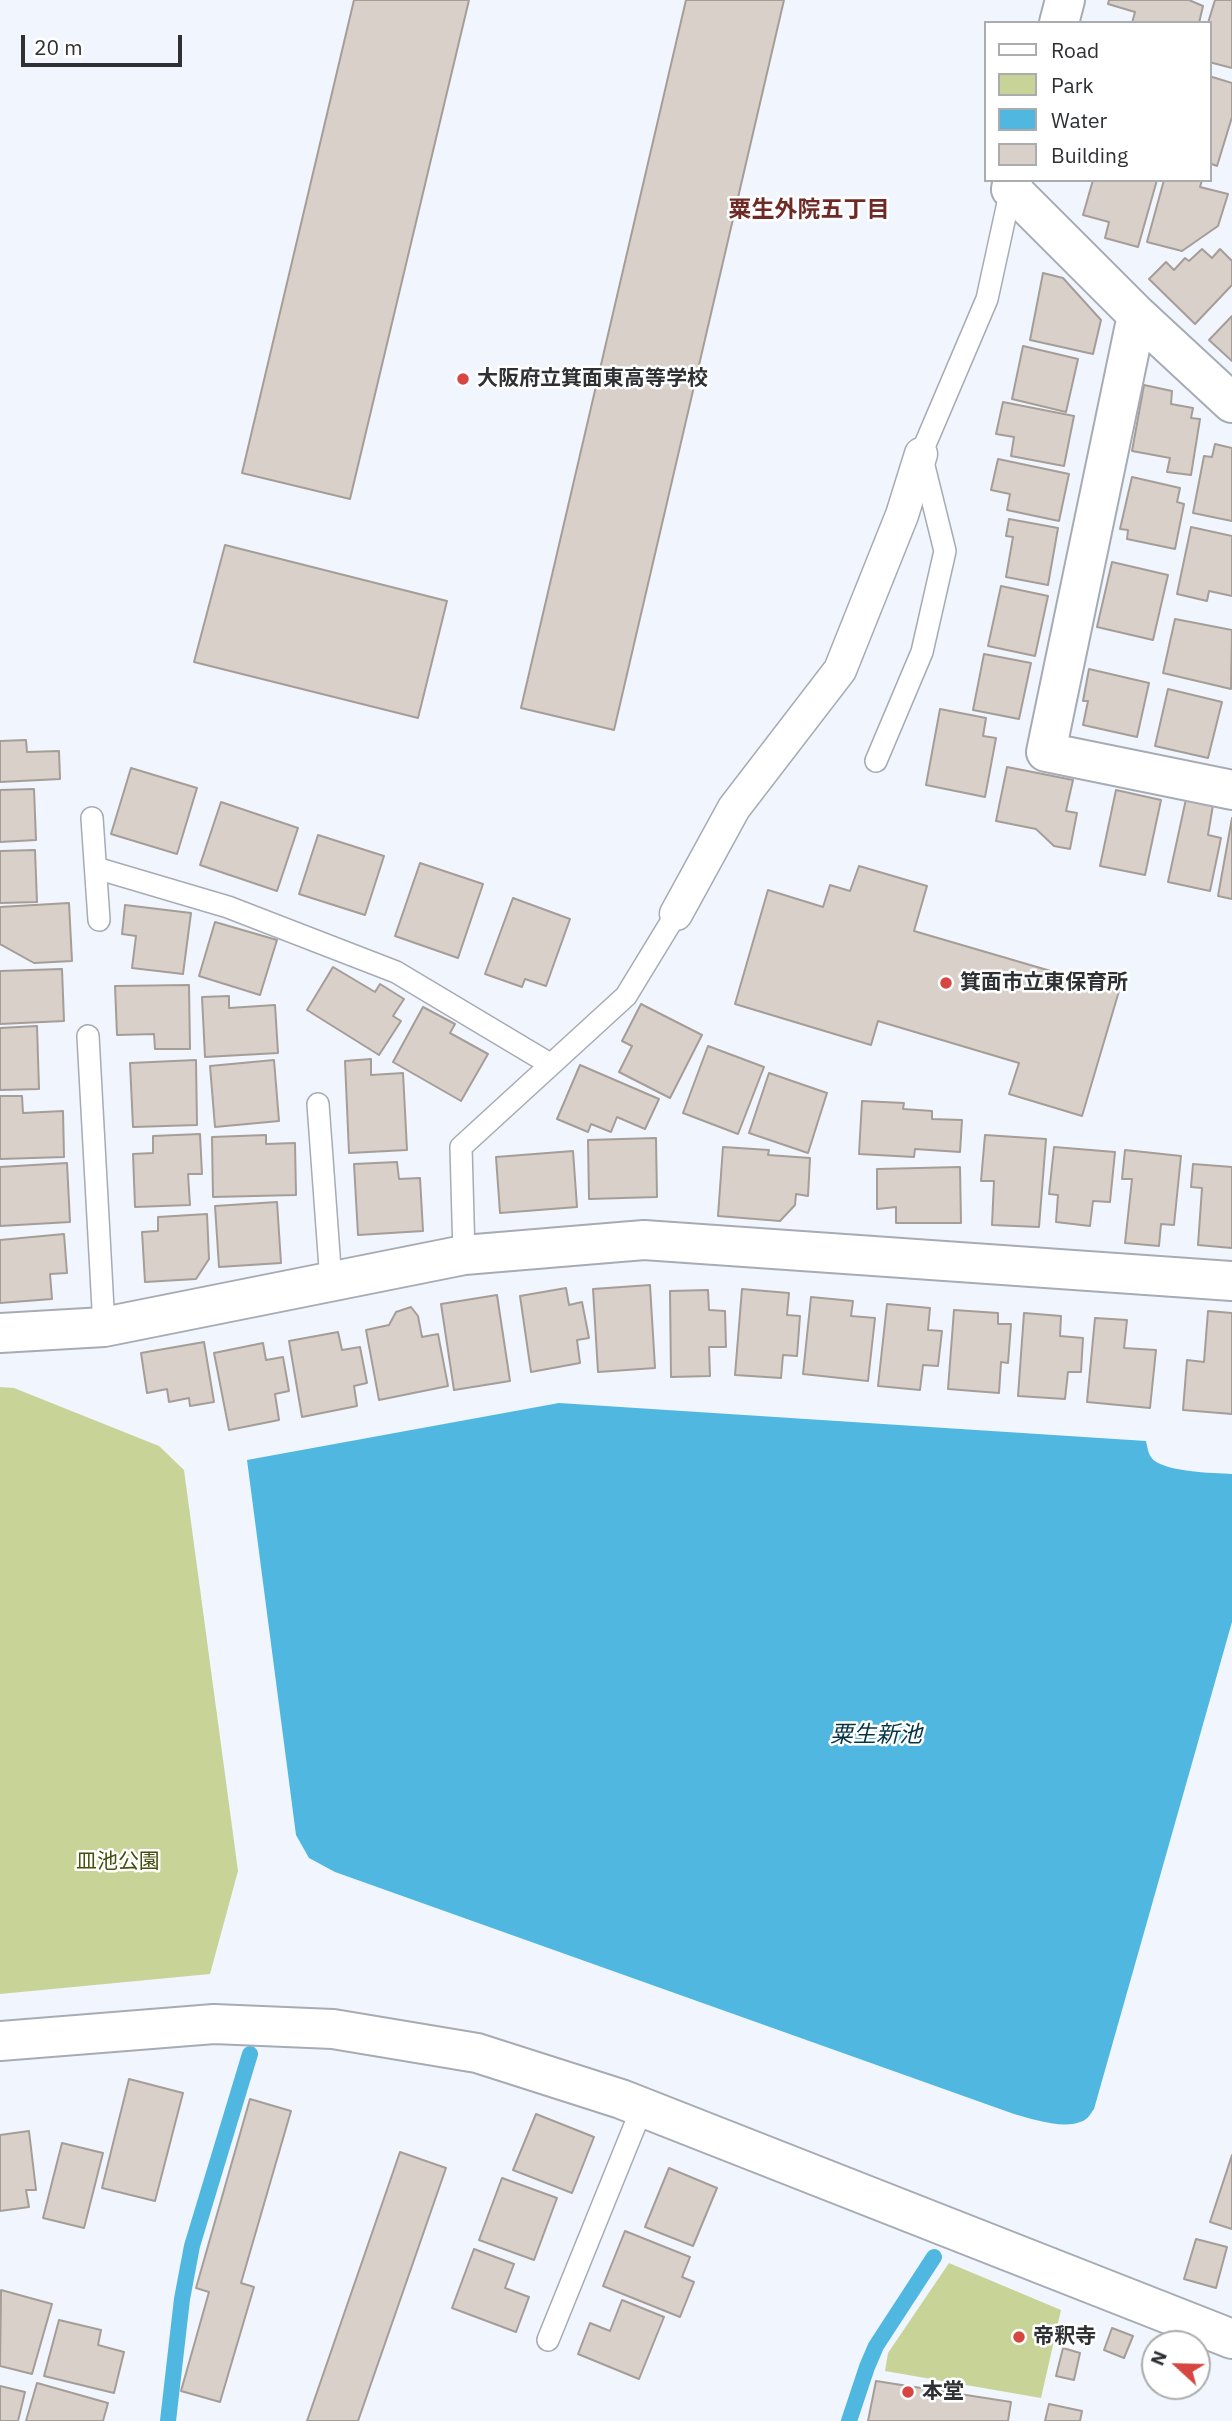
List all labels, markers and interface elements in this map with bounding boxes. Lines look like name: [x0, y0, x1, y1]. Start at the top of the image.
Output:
scale bar: [24, 21, 186, 65]
legend: [984, 21, 1211, 182]
text: 20 m: [34, 33, 83, 61]
text: Road: [1051, 36, 1099, 64]
text: Park: [1051, 71, 1094, 99]
text: Water: [1051, 106, 1107, 134]
text: Building: [1051, 141, 1128, 169]
district label: 粟生外院五丁目: [729, 196, 889, 224]
place label: 大阪府立箕面東高等学校: [477, 366, 708, 392]
marker: 大阪府立箕面東高等学校: [455, 371, 471, 387]
place label: 箕面市立東保育所: [960, 970, 1128, 996]
marker: 箕面市立東保育所: [938, 975, 954, 991]
water label: 粟生新池: [830, 1721, 922, 1749]
park label: 皿池公園: [76, 1849, 160, 1875]
place label: 帝釈寺: [1033, 2324, 1096, 2350]
marker: 帝釈寺: [1011, 2329, 1027, 2345]
north arrow: [1141, 2330, 1211, 2400]
text: N: [1145, 2347, 1172, 2369]
place label: 本堂: [922, 2379, 964, 2405]
marker: 本堂: [900, 2384, 916, 2400]

